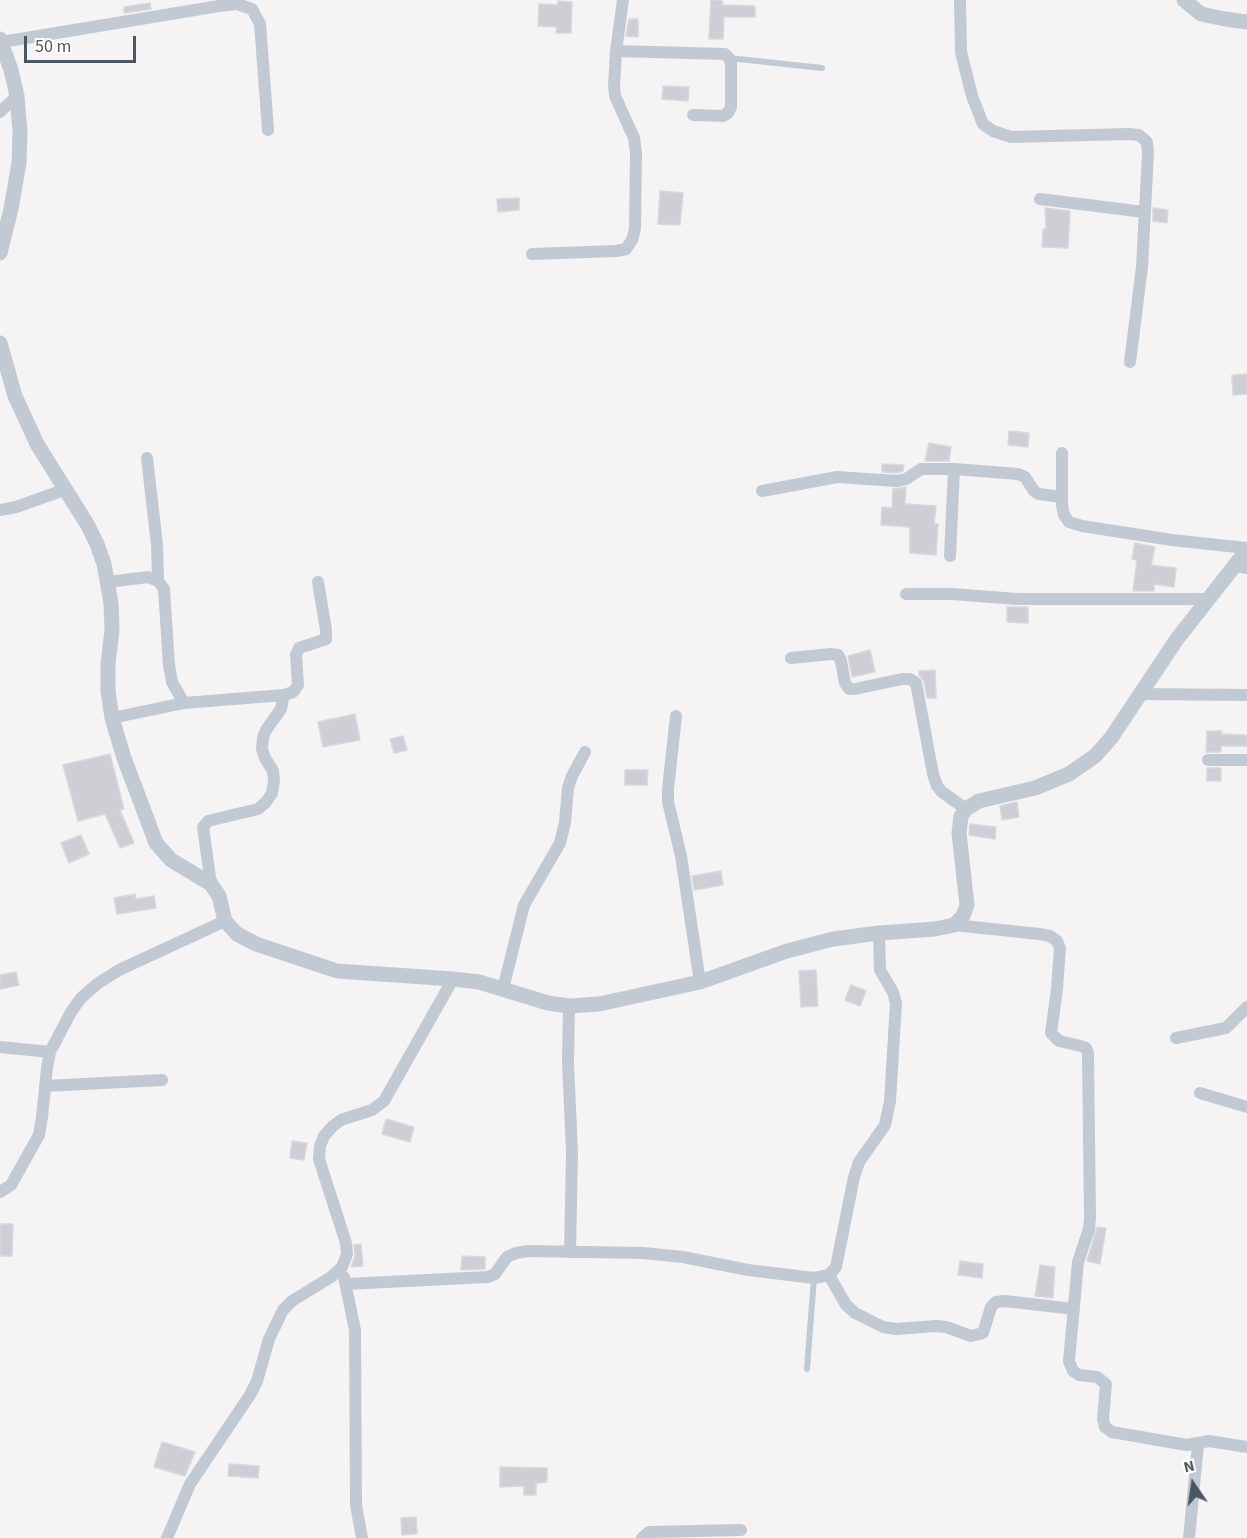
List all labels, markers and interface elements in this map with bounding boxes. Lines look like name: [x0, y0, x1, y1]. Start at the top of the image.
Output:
scale bar: [27, 24, 140, 62]
text: 50 m: [35, 34, 71, 59]
north arrow: [1163, 1454, 1223, 1514]
text: N: [1181, 1455, 1197, 1478]

